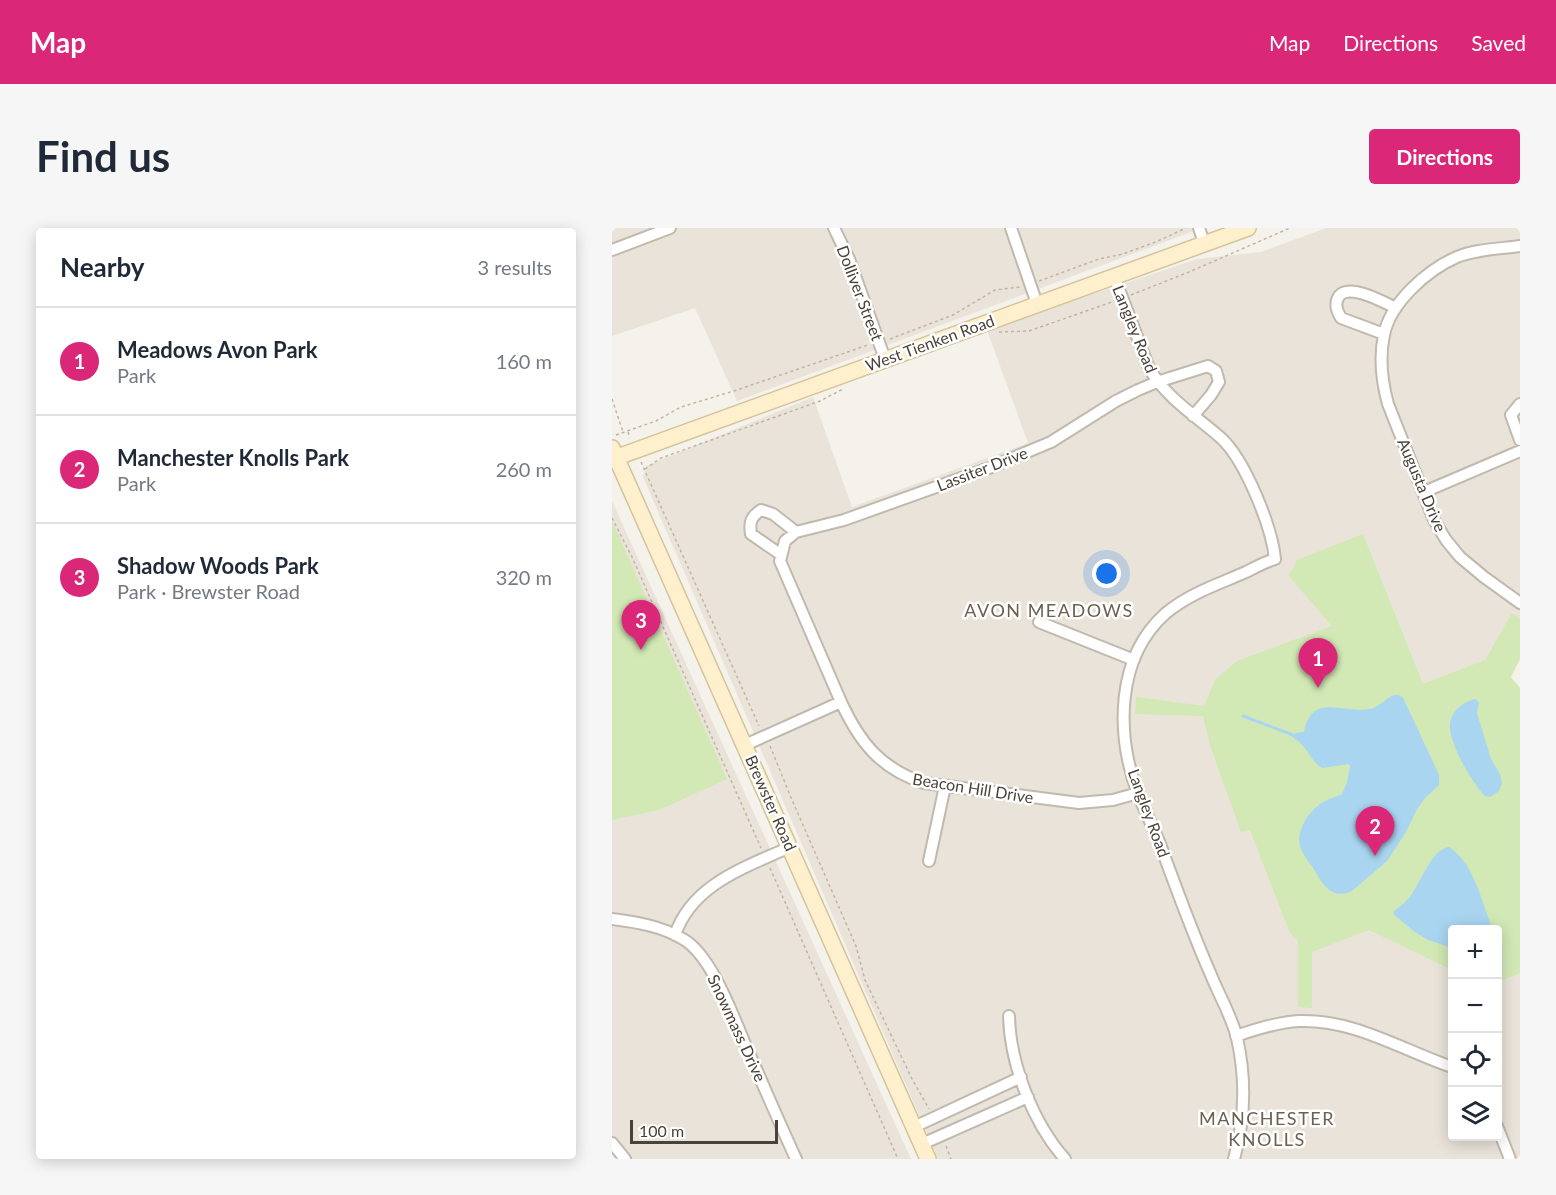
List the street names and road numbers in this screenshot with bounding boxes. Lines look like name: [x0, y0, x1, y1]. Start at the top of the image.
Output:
street label: Dolliver Street: [834, 242, 887, 343]
street label: Langley Road: [1109, 282, 1162, 375]
street label: West Tienken Road: [863, 310, 997, 375]
street label: Augusta Drive: [1394, 435, 1451, 534]
street label: Lassiter Drive: [934, 443, 1030, 495]
street label: Brewster Road: [742, 752, 801, 854]
street label: Langley Road: [1125, 766, 1174, 860]
street label: Beacon Hill Drive: [911, 769, 1035, 806]
street label: Snowmass Drive: [704, 971, 771, 1084]

